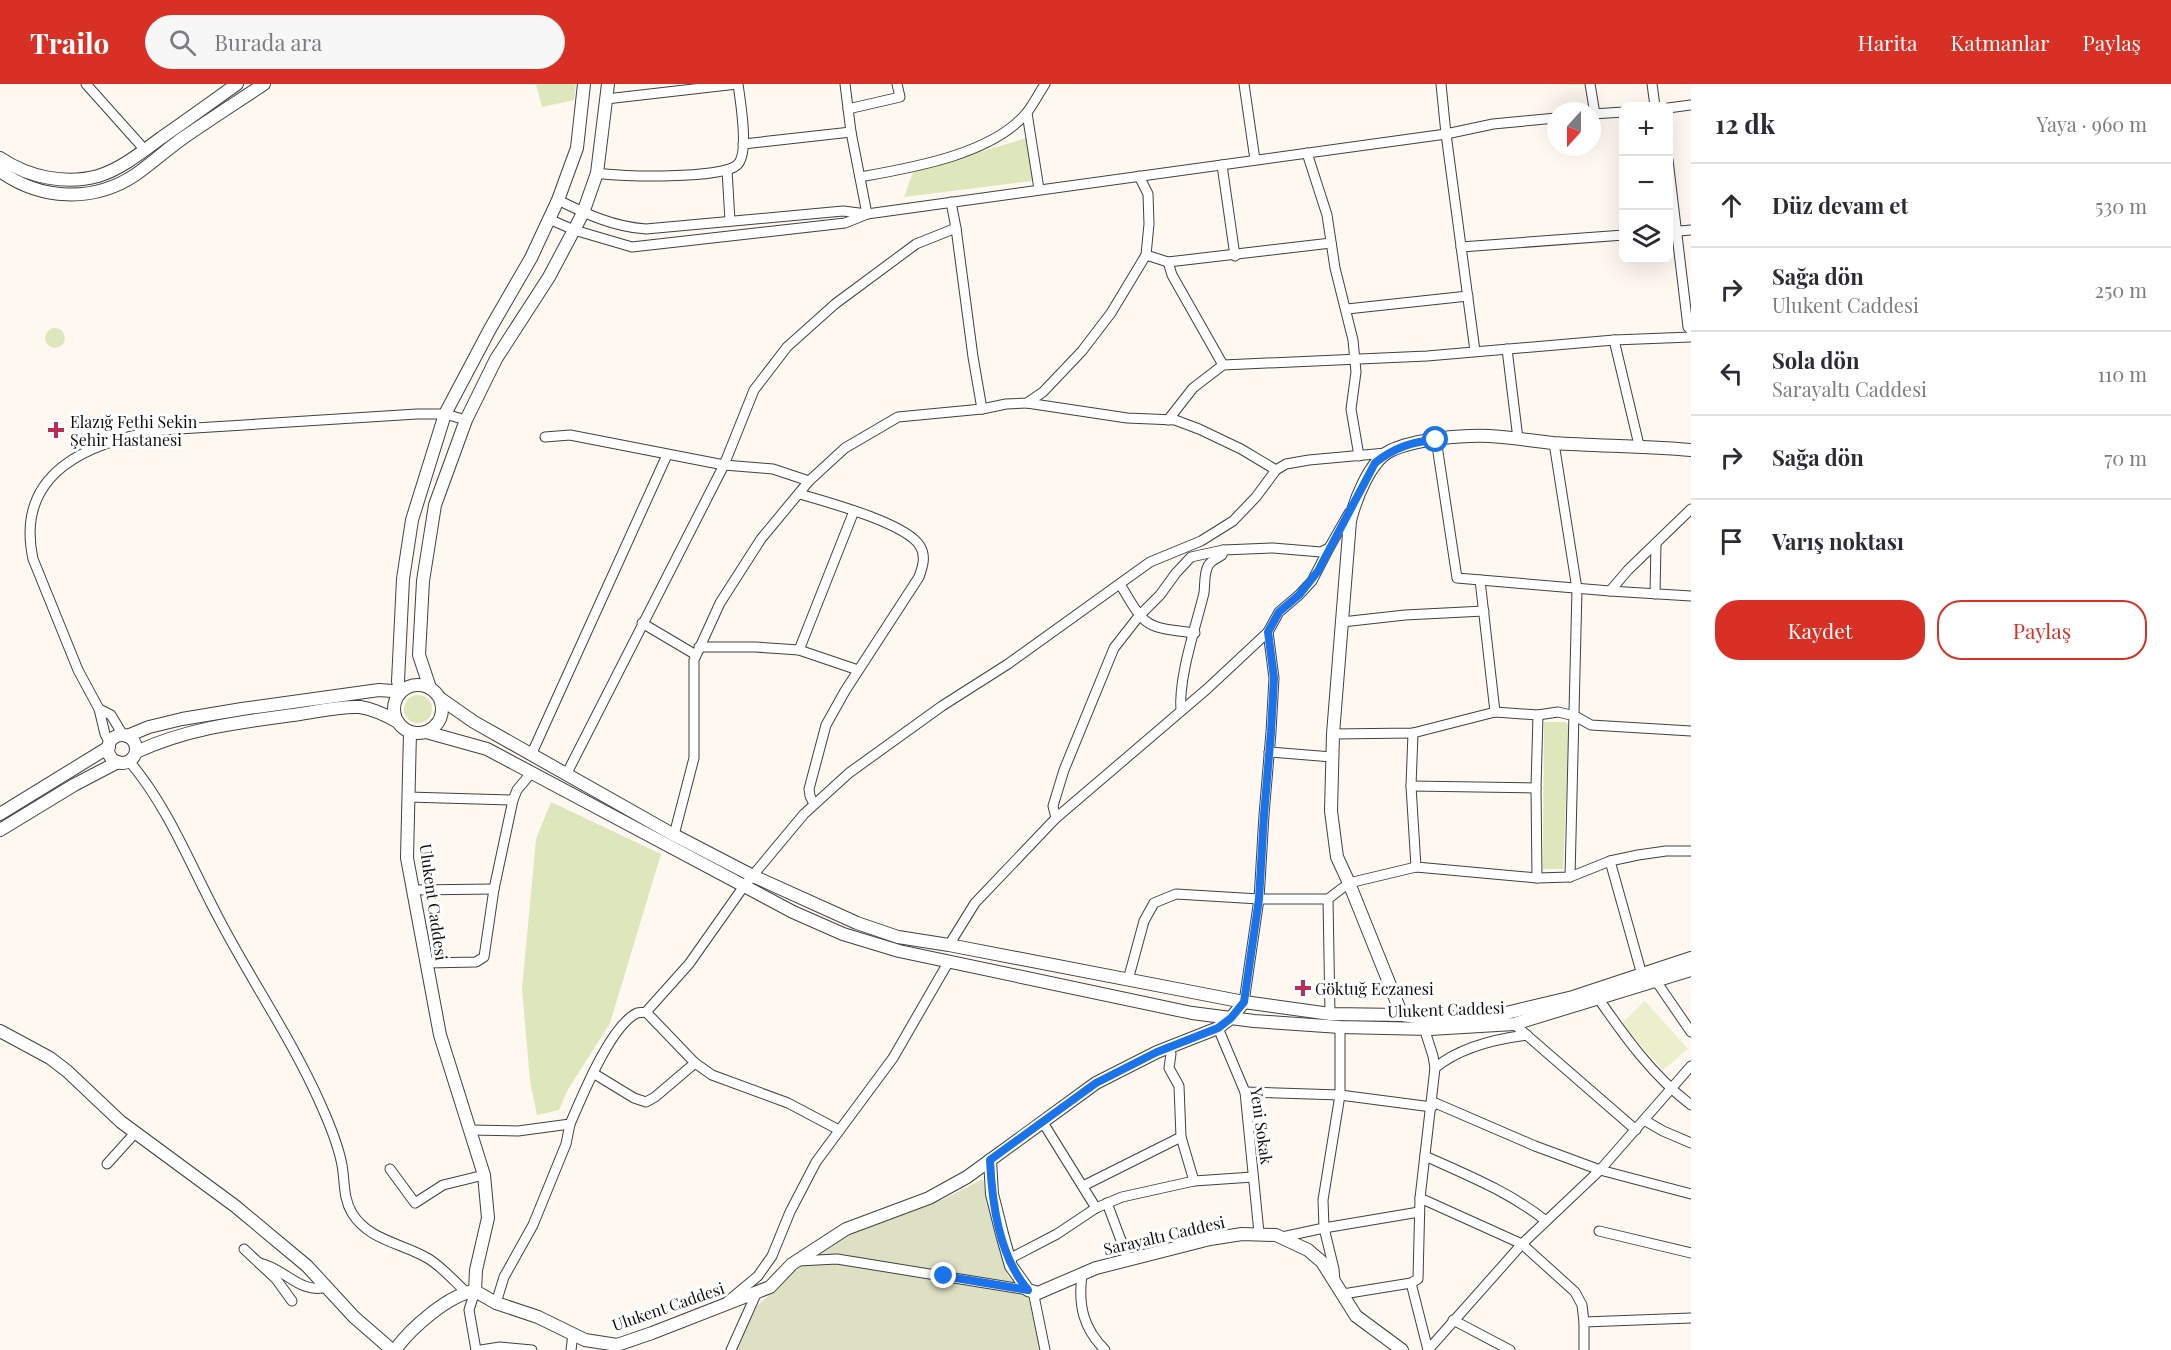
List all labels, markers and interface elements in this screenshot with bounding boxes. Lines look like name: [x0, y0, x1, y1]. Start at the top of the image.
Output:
search box: [145, 15, 565, 69]
text: Trailo: [30, 24, 109, 61]
icon: search: [166, 26, 199, 59]
text: Burada ara: [214, 27, 322, 57]
text: Harita: [1858, 28, 1918, 56]
text: Katmanlar: [1951, 28, 2050, 56]
text: Paylaş: [2083, 28, 2141, 56]
north arrow: [1547, 102, 1601, 156]
map controls: [1619, 102, 1673, 264]
button: +: [1619, 102, 1673, 156]
text: 12 dk: [1715, 106, 1775, 141]
text: Yaya · 960 m: [2036, 110, 2147, 137]
button: −: [1619, 156, 1673, 210]
icon: ahead: [1715, 189, 1748, 222]
text: Düz devam et: [1772, 190, 1908, 220]
text: 530 m: [2095, 192, 2147, 219]
button: layers: [1619, 210, 1673, 264]
text: Sağa dön: [1772, 261, 1864, 291]
icon: right: [1715, 273, 1748, 306]
text: 250 m: [2094, 276, 2147, 303]
text: Ulukent Caddesi: [1772, 291, 1919, 318]
text: Sola dön: [1772, 345, 1859, 375]
icon: left: [1715, 357, 1748, 390]
text: 110 m: [2097, 360, 2147, 387]
text: Sarayaltı Caddesi: [1772, 375, 1927, 402]
place label: Elazığ Fethi Sekin Şehir Hastanesi: [70, 411, 198, 450]
marker: Elazığ Fethi Sekin Şehir Hastanesi: [47, 421, 65, 439]
route start: [1422, 426, 1448, 452]
icon: right: [1715, 441, 1748, 474]
text: Sağa dön: [1772, 442, 1864, 472]
text: 70 m: [2104, 444, 2147, 471]
icon: arrive: [1715, 525, 1748, 558]
text: Varış noktası: [1772, 526, 1904, 556]
button: Kaydet: [1715, 600, 1925, 660]
button: Paylaş: [1937, 600, 2147, 660]
street label: Ulukent Caddesi: [415, 842, 453, 962]
place label: Göktuğ Eczanesi: [1315, 978, 1434, 999]
marker: Göktuğ Eczanesi: [1296, 981, 1310, 995]
street label: Ulukent Caddesi: [1387, 996, 1505, 1022]
street label: Yeni Sokak: [1246, 1085, 1278, 1166]
street label: Sarayaltı Caddesi: [1101, 1211, 1227, 1259]
route end: [930, 1262, 956, 1288]
street label: Ulukent Caddesi: [609, 1277, 727, 1335]

